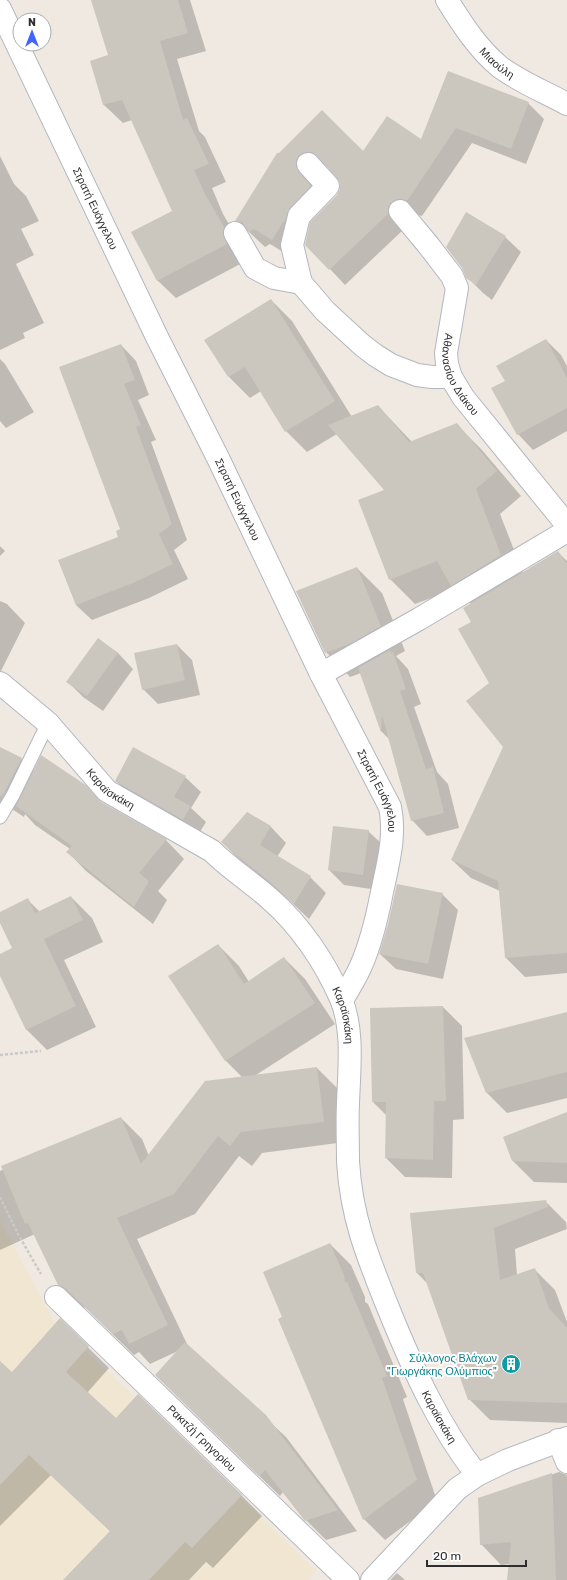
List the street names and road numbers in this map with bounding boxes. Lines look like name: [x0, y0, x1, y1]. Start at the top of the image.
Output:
street label: Μιαούλη: [477, 45, 517, 81]
street label: Στρατή Ευάγγελου: [70, 165, 121, 252]
street label: Αθανασίου Διάκου: [439, 332, 482, 418]
street label: Στρατή Ευάγγελου: [213, 456, 263, 543]
street label: Στρατή Ευάγγελου: [355, 747, 399, 832]
street label: Καραϊσκάκη: [84, 766, 137, 812]
street label: Καραϊσκάκη: [330, 985, 356, 1044]
street label: Καραϊσκάκη: [419, 1388, 459, 1446]
street label: Ρακιτζή Γρηγορίου: [165, 1402, 239, 1474]

